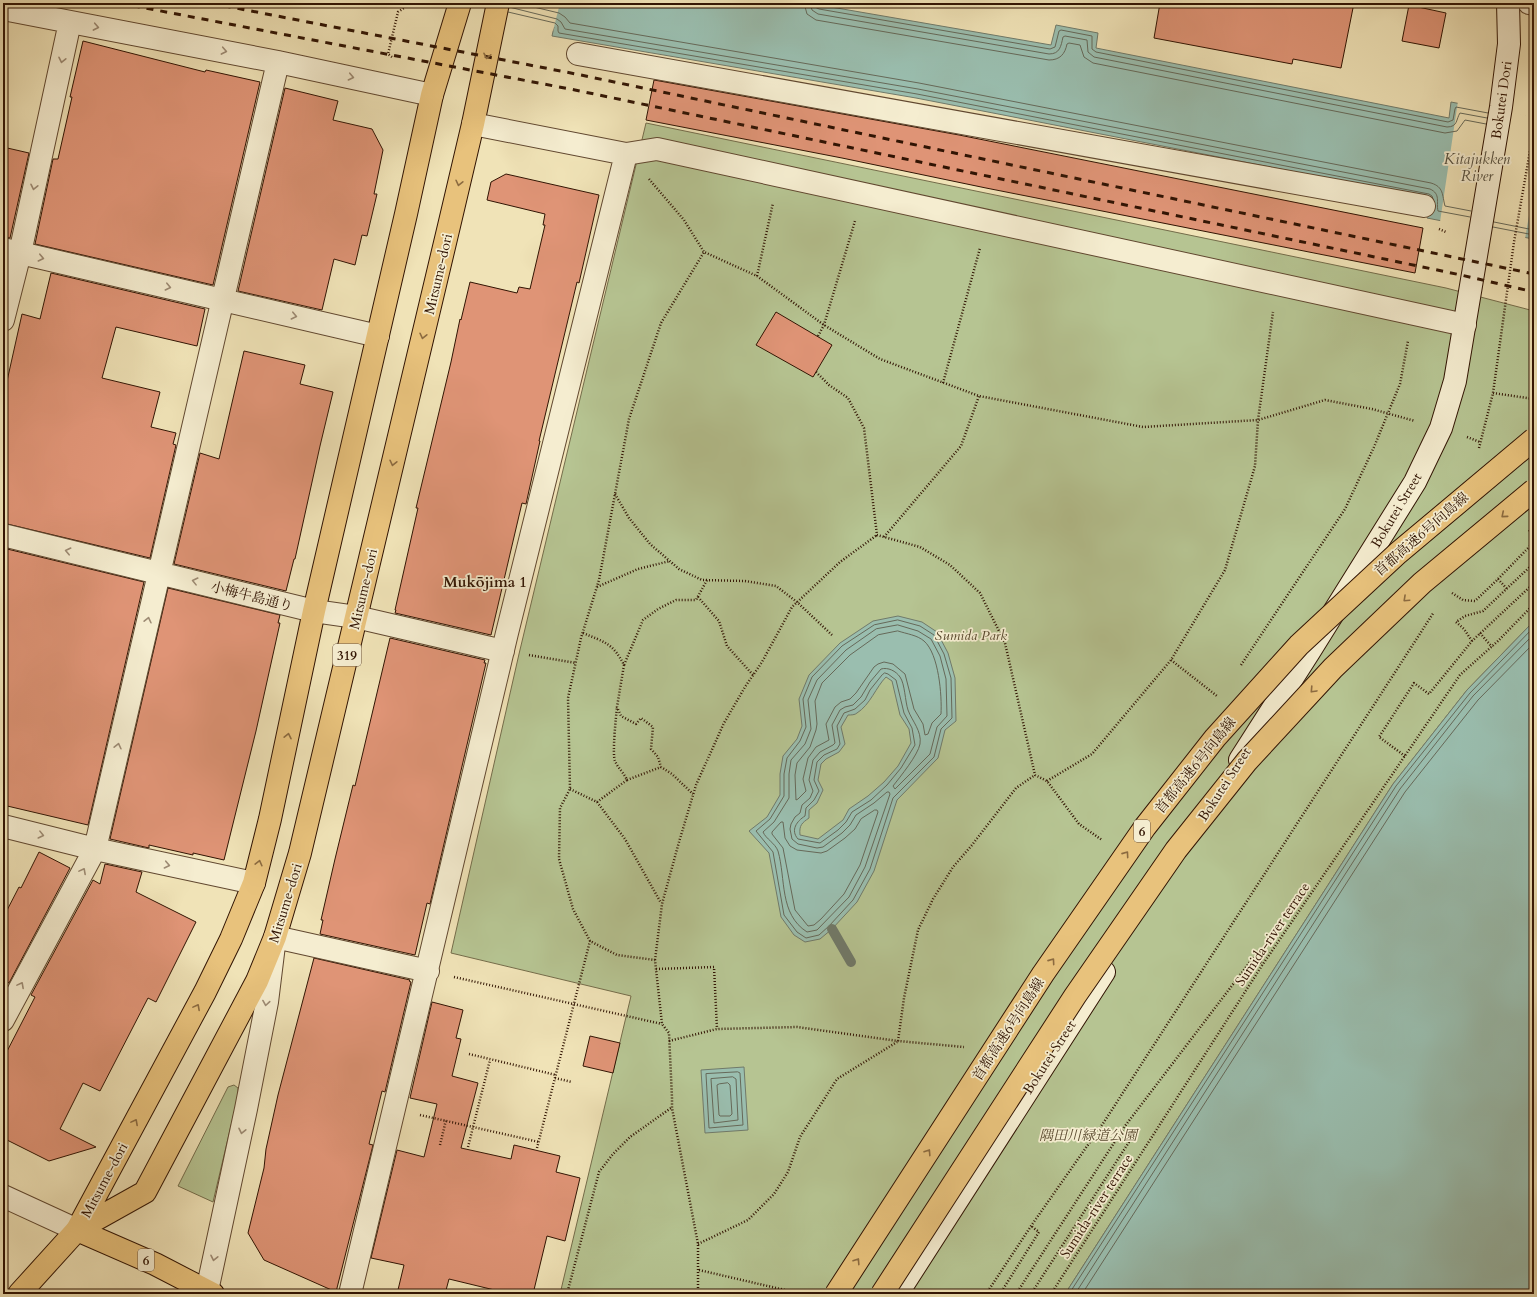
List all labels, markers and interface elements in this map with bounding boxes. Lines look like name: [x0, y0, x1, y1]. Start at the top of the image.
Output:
one-way arrow: [93, 22, 99, 30]
one-way arrow: [221, 47, 227, 55]
one-way arrow: [483, 52, 492, 59]
one-way arrow: [58, 56, 66, 63]
street label: Bokutei Dori: [1487, 60, 1516, 140]
one-way arrow: [348, 72, 355, 81]
water label: Kitajukken River: [1444, 149, 1511, 186]
one-way arrow: [455, 179, 464, 186]
one-way arrow: [30, 183, 38, 190]
street label: Mitsume-dori: [420, 232, 457, 316]
one-way arrow: [38, 253, 44, 261]
one-way arrow: [164, 282, 171, 291]
one-way arrow: [291, 312, 297, 320]
one-way arrow: [419, 333, 427, 340]
one-way arrow: [389, 460, 397, 466]
street label: Bokutei Street: [1367, 469, 1427, 551]
street label: 首都高速6号向島線: [1370, 488, 1473, 581]
one-way arrow: [1502, 510, 1509, 517]
one-way arrow: [65, 547, 72, 555]
street label: Mitsume-dori: [345, 547, 382, 631]
district label: Mukōjima 1: [443, 572, 527, 592]
street label: 小梅牛島通り: [209, 577, 295, 616]
one-way arrow: [192, 578, 198, 586]
one-way arrow: [1403, 595, 1410, 602]
one-way arrow: [143, 617, 151, 623]
park label: Sumida Park: [935, 626, 1007, 645]
road number: 319: [333, 644, 361, 666]
one-way arrow: [1310, 685, 1317, 693]
street label: 首都高速6号向島線: [1151, 713, 1240, 818]
one-way arrow: [283, 733, 291, 739]
one-way arrow: [114, 743, 122, 750]
street label: Bokutei Street: [1193, 743, 1256, 825]
road number: 6: [1134, 820, 1150, 842]
one-way arrow: [38, 831, 44, 839]
one-way arrow: [1121, 851, 1129, 858]
one-way arrow: [255, 859, 263, 866]
one-way arrow: [164, 860, 171, 868]
street label: Mitsume-dori: [264, 861, 307, 945]
one-way arrow: [78, 868, 86, 875]
street label: Sumida-river terrace: [1231, 879, 1314, 990]
one-way arrow: [1047, 958, 1055, 965]
street label: 首都高速6号向島線: [968, 974, 1049, 1084]
one-way arrow: [17, 982, 24, 989]
one-way arrow: [262, 1000, 271, 1006]
one-way arrow: [192, 1004, 200, 1012]
street label: Bokutei Street: [1018, 1016, 1081, 1098]
one-way arrow: [131, 1119, 138, 1126]
park label: 隅田川緑道公園: [1039, 1126, 1139, 1145]
one-way arrow: [238, 1128, 246, 1134]
street label: Mitsume-dori: [77, 1139, 132, 1221]
one-way arrow: [923, 1149, 931, 1156]
street label: Sumida-river terrace: [1055, 1150, 1137, 1262]
road number: 6: [138, 1249, 154, 1271]
one-way arrow: [210, 1255, 218, 1261]
one-way arrow: [853, 1258, 860, 1265]

